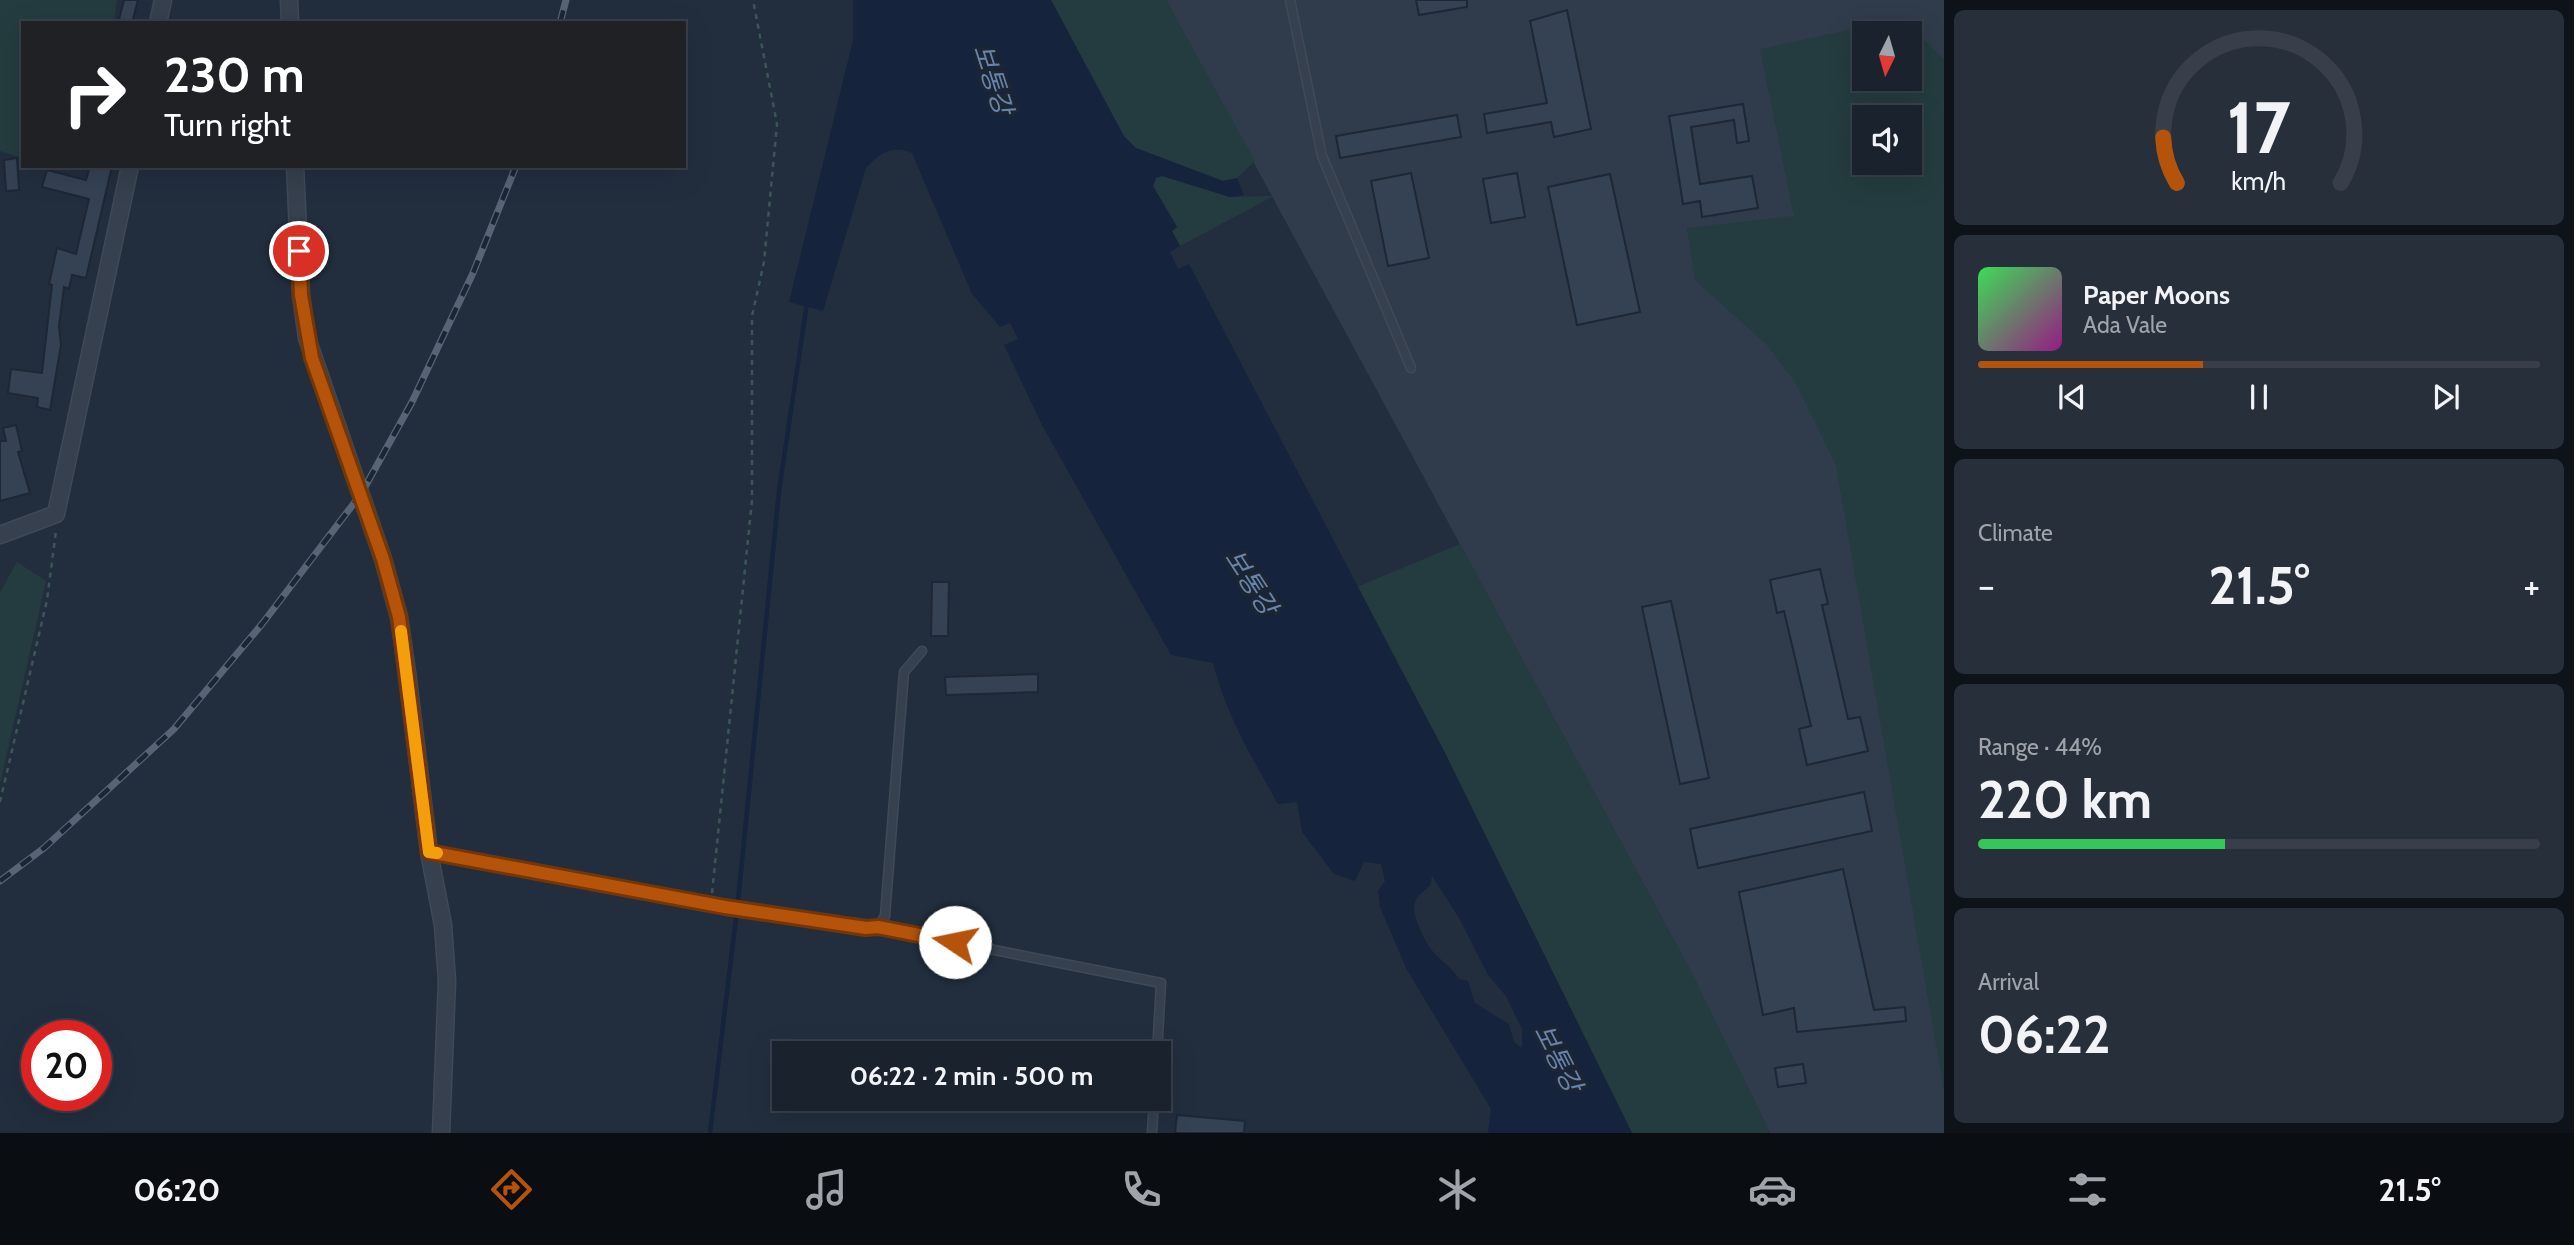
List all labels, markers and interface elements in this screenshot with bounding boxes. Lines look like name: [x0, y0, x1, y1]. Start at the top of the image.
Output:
north arrow: [1852, 21, 1922, 91]
map controls: [1852, 21, 1922, 175]
water label: 보통강: [967, 40, 1020, 121]
text: 230 m: [164, 45, 305, 104]
icon: right: [49, 49, 140, 140]
text: 17: [2227, 84, 2291, 172]
text: Turn right: [164, 105, 291, 144]
button: sound: [1852, 105, 1922, 175]
text: km/h: [2232, 166, 2286, 196]
pin: [269, 221, 329, 281]
icon: arrive: [280, 232, 318, 270]
text: Paper Moons: [2083, 279, 2230, 311]
text: Ada Vale: [2083, 311, 2167, 339]
icon: previous: [2053, 378, 2091, 416]
icon: pause: [2240, 378, 2278, 416]
icon: next: [2427, 378, 2465, 416]
text: Climate: [1978, 519, 2053, 547]
water label: 보통강: [1218, 543, 1286, 623]
text: 21.5°: [2208, 554, 2310, 617]
text: −: [1978, 562, 1995, 609]
text: +: [2523, 562, 2540, 609]
text: Range · 44%: [1978, 733, 2102, 761]
text: 220 km: [1978, 768, 2152, 831]
position arrow: [918, 905, 992, 979]
text: Arrival: [1978, 968, 2039, 996]
text: 06:22: [1978, 1003, 2111, 1066]
water label: 보통강: [1527, 1019, 1590, 1100]
speed limit sign: 20: [21, 1020, 112, 1111]
text: 06:22 · 2 min · 500 m: [850, 1060, 1093, 1092]
icon: directions: [487, 1165, 536, 1214]
icon: music: [802, 1165, 851, 1214]
icon: phone: [1117, 1165, 1166, 1214]
icon: climate: [1433, 1165, 1482, 1214]
icon: car: [1748, 1165, 1797, 1214]
icon: filters: [2063, 1165, 2112, 1214]
text: 06:20: [133, 1170, 220, 1209]
text: 21.5°: [2379, 1170, 2441, 1209]

